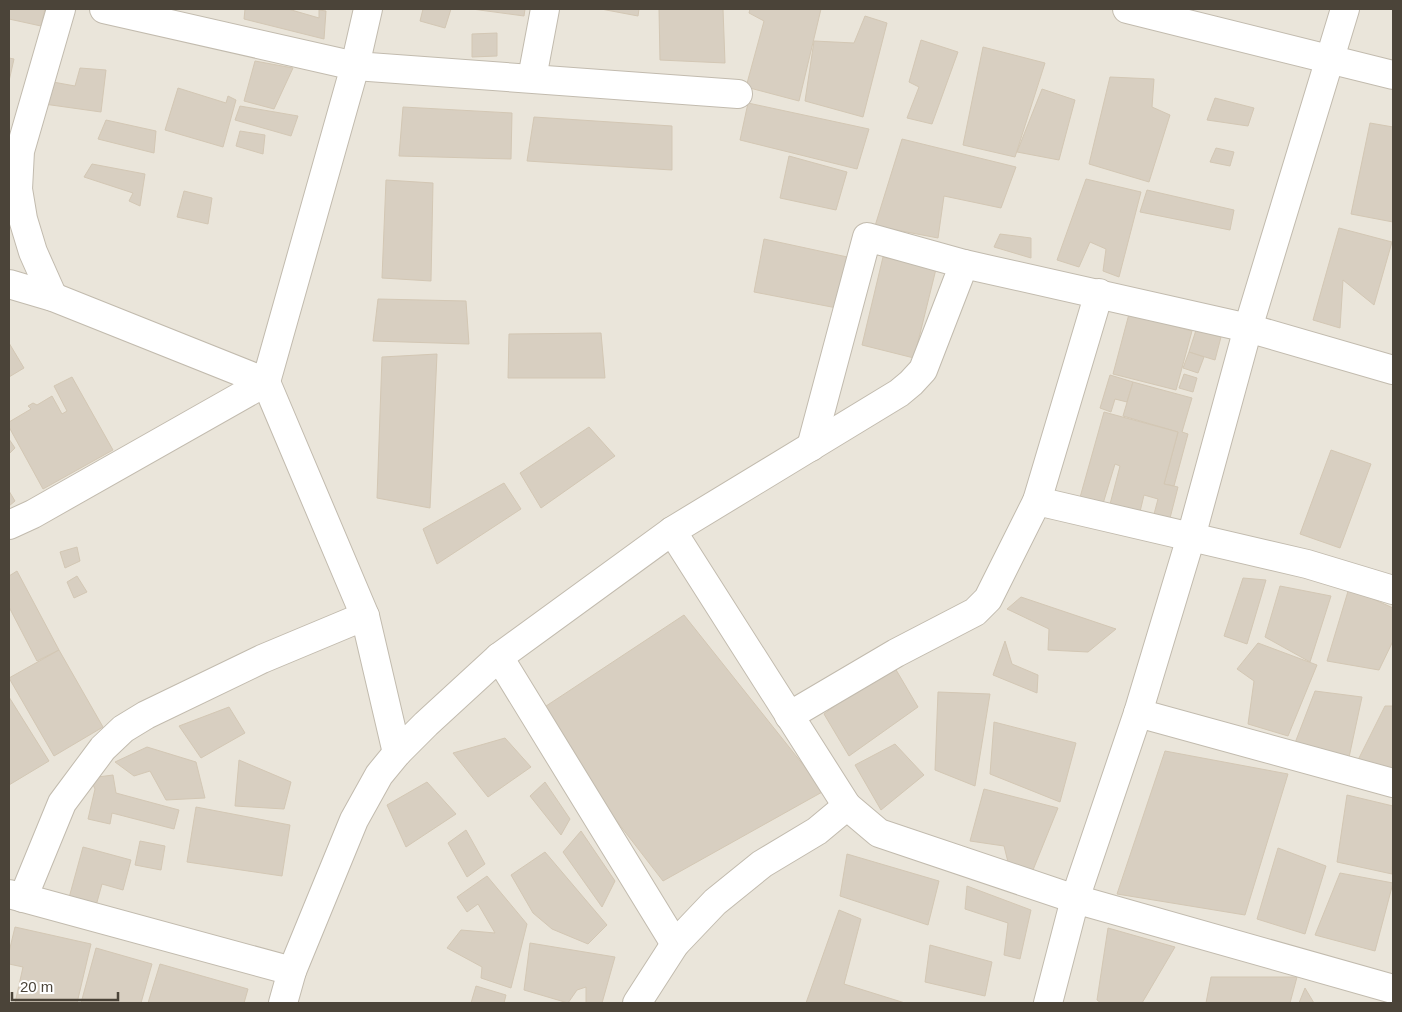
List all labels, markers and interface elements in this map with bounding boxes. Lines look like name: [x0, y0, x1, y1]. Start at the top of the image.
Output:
scale bar: [12, 970, 119, 1002]
text: 20 m: [20, 978, 53, 995]

